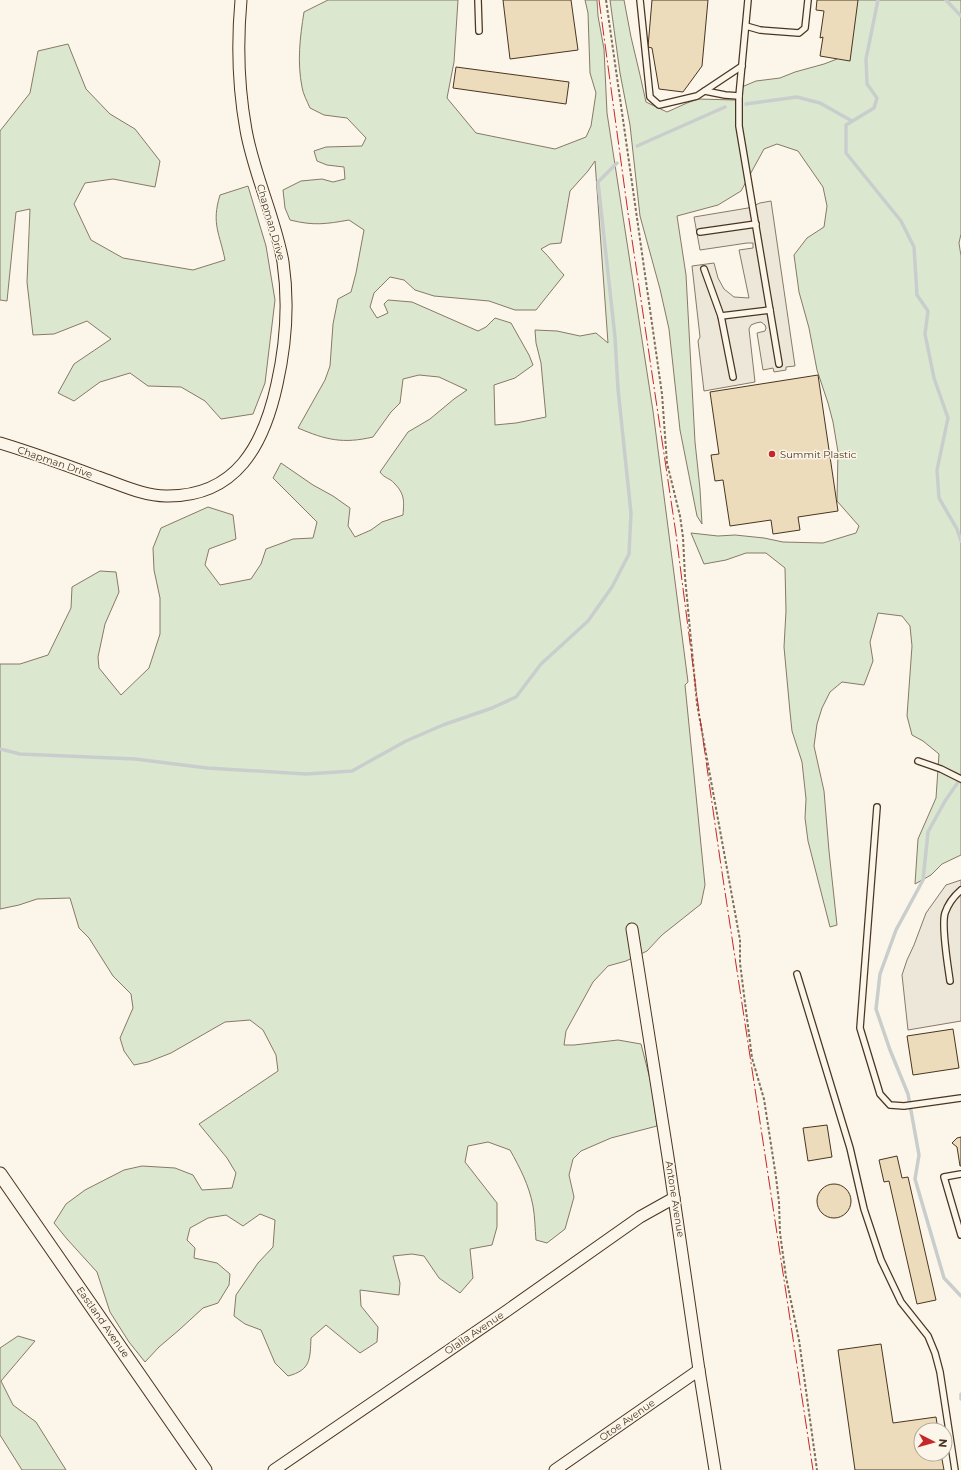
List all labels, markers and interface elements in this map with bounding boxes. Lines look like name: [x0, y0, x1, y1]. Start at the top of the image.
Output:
street label: Chapman Drive: [254, 182, 288, 262]
street label: Chapman Drive: [16, 443, 94, 481]
place label: Summit Plastic: [780, 448, 857, 461]
marker: Summit Plastic: [767, 449, 777, 459]
street label: Antone Avenue: [663, 1160, 687, 1238]
street label: Eastland Avenue: [74, 1284, 132, 1360]
street label: Olalla Avenue: [442, 1308, 506, 1358]
street label: Otoe Avenue: [597, 1396, 657, 1444]
north arrow: [913, 1422, 953, 1462]
text: N: [936, 1438, 950, 1448]

